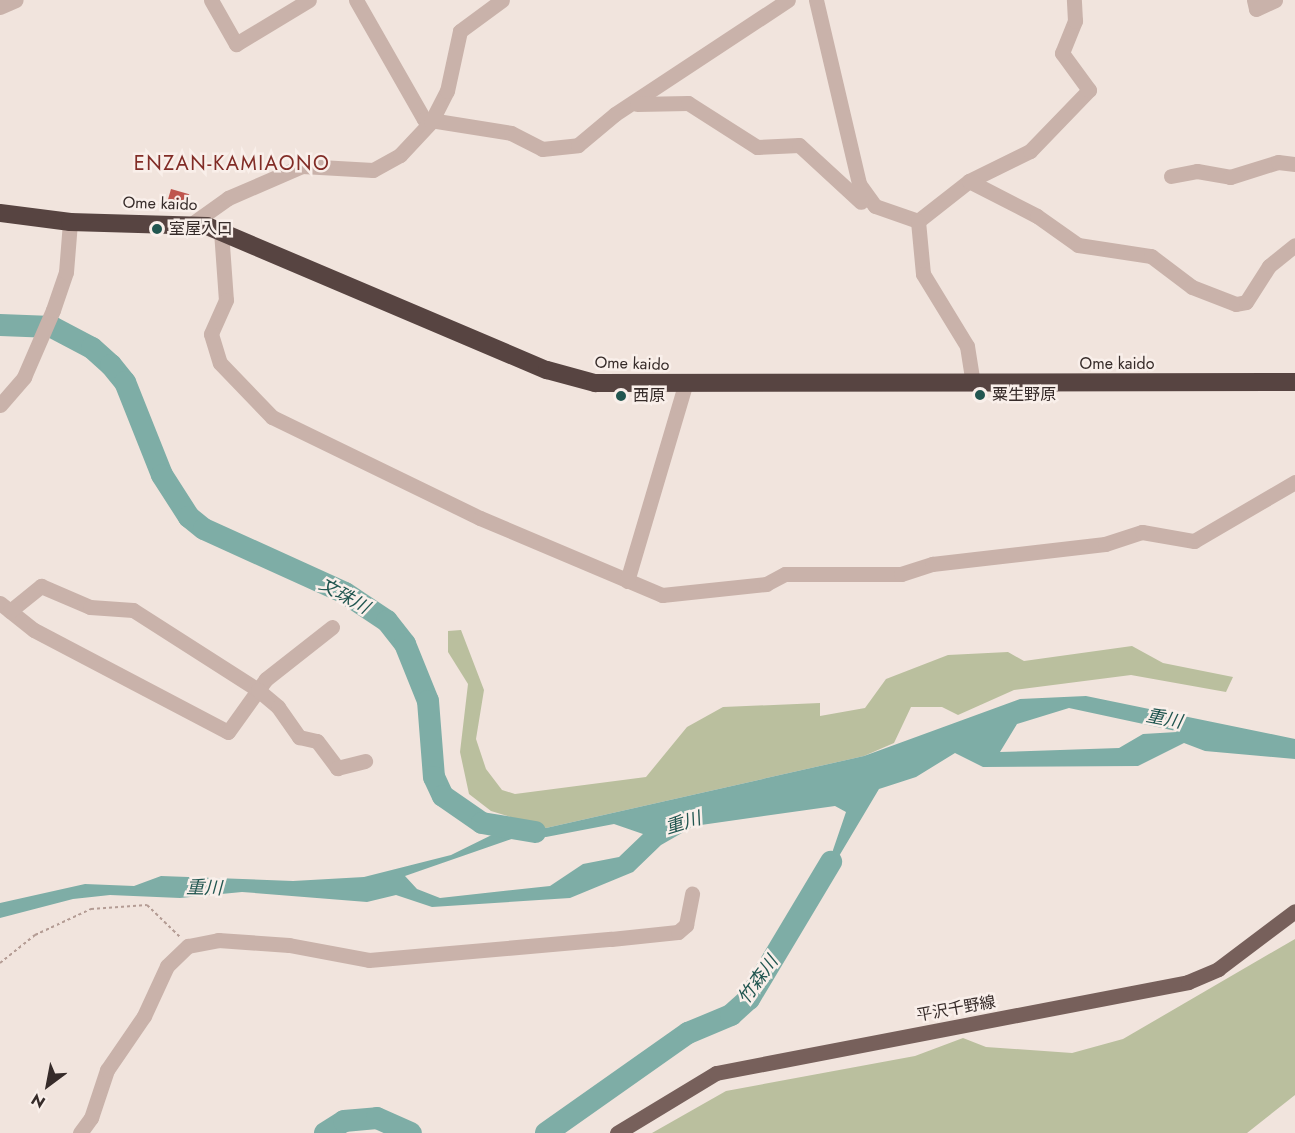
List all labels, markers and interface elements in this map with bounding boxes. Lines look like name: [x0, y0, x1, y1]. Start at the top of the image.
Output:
district label: ENZAN-KAMIAONO: [134, 151, 330, 175]
street label: Ome kaido: [122, 193, 198, 215]
place label: 室屋入口: [169, 219, 233, 239]
marker: 室屋入口: [150, 222, 164, 236]
street label: Ome kaido: [594, 353, 670, 375]
street label: Ome kaido: [1080, 354, 1154, 374]
place label: 粟生野原: [992, 385, 1056, 405]
place label: 西原: [633, 386, 665, 406]
marker: 粟生野原: [973, 388, 987, 402]
marker: 西原: [614, 389, 628, 403]
water label: 文珠川: [315, 573, 373, 619]
water label: 重川: [1144, 705, 1184, 733]
water label: 重川: [663, 807, 703, 839]
water label: 重川: [186, 877, 222, 899]
water label: 竹森川: [733, 952, 783, 1008]
street label: 平沢千野線: [915, 993, 997, 1025]
north arrow: [18, 1055, 78, 1115]
text: N: [27, 1088, 50, 1114]

